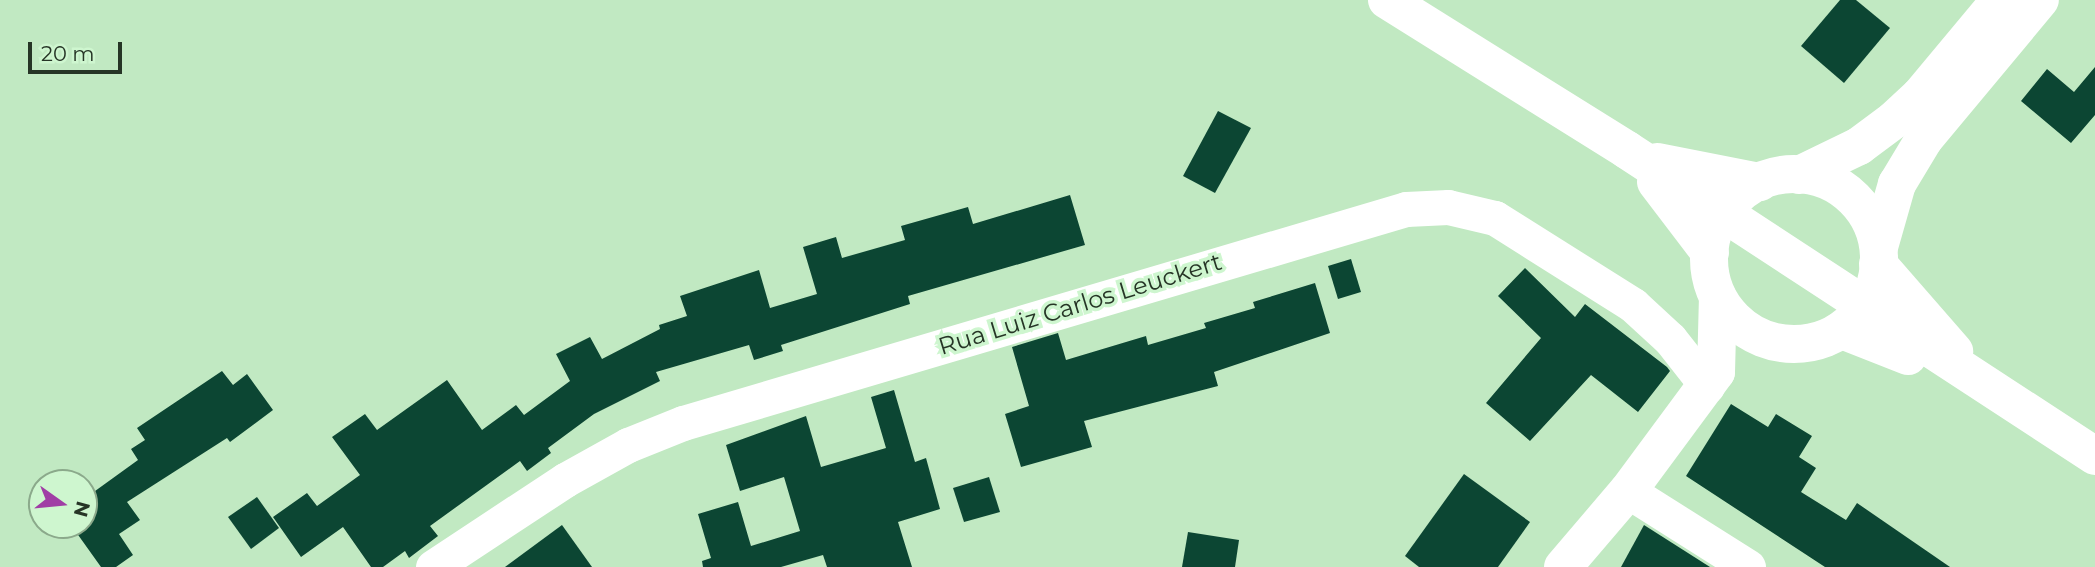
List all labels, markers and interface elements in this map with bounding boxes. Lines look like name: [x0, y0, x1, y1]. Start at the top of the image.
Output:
scale bar: [32, 28, 126, 72]
text: 20 m: [41, 41, 95, 66]
street label: Rua Luiz Carlos Leuckert: [935, 247, 1225, 361]
north arrow: [28, 469, 98, 539]
text: N: [69, 499, 95, 519]

